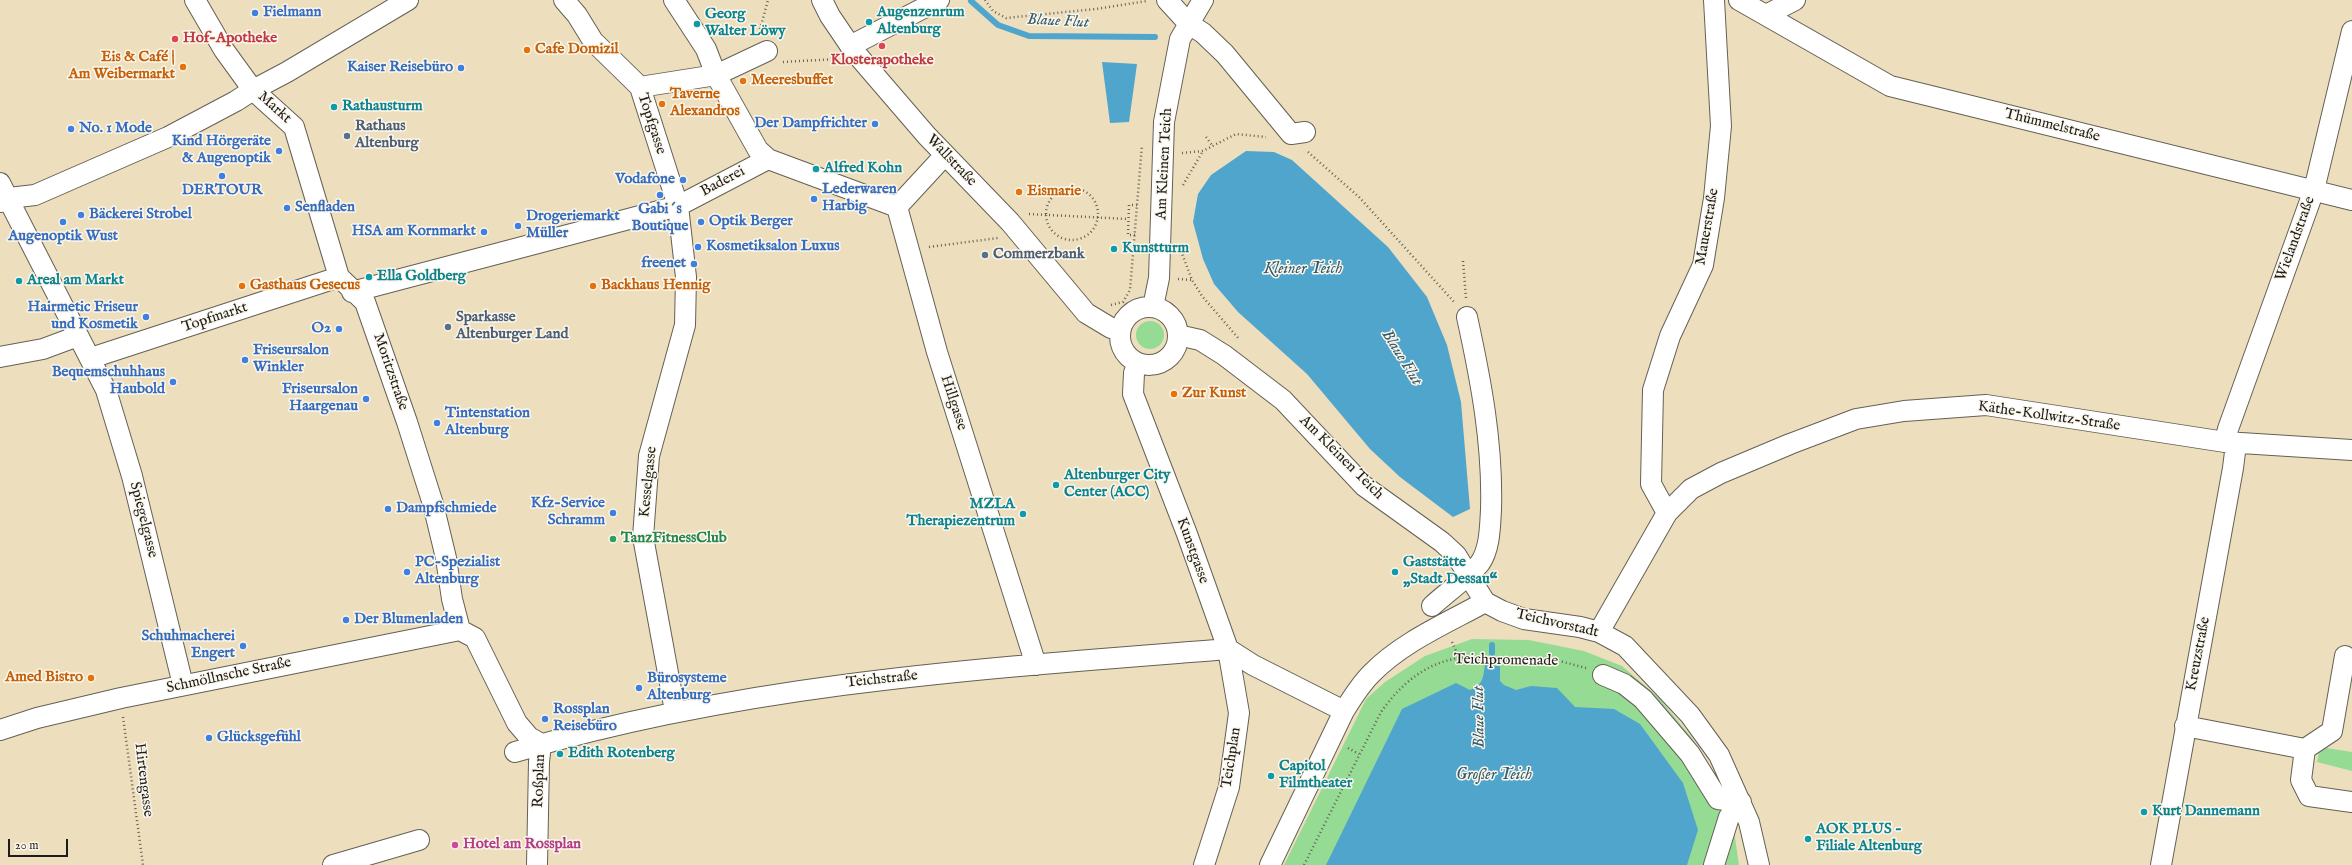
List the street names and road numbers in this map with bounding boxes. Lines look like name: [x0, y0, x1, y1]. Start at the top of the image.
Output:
street label: Markt: [253, 88, 295, 128]
street label: Topfgasse: [633, 91, 669, 157]
street label: Thümmelstraße: [2002, 105, 2102, 147]
street label: Am Kleinen Teich: [1153, 108, 1177, 220]
street label: Wallstraße: [922, 131, 980, 191]
street label: Baderei: [698, 163, 748, 201]
street label: Mauerstraße: [1692, 187, 1724, 267]
street label: Wielandstraße: [2272, 194, 2320, 284]
street label: Topfmarkt: [180, 299, 250, 337]
street label: Moritzstraße: [368, 331, 412, 413]
street label: Hillgasse: [936, 373, 970, 433]
street label: Käthe-Kollwitz-Straße: [1977, 398, 2121, 436]
street label: Am Kleinen Teich: [1295, 412, 1387, 504]
street label: Kesselgasse: [636, 446, 662, 518]
street label: Spiegelgasse: [125, 480, 161, 560]
street label: Kunstgasse: [1172, 515, 1212, 587]
street label: Teichvorstadt: [1514, 606, 1600, 642]
street label: Kreuzstraße: [2183, 615, 2215, 693]
street label: Teichpromenade: [1454, 651, 1558, 671]
street label: Schmöllnsche Straße: [165, 654, 293, 698]
street label: Teichstraße: [845, 667, 919, 693]
street label: Teichplan: [1218, 726, 1246, 790]
street label: Hirtengasse: [130, 742, 156, 818]
street label: Roßplan: [530, 754, 550, 808]

